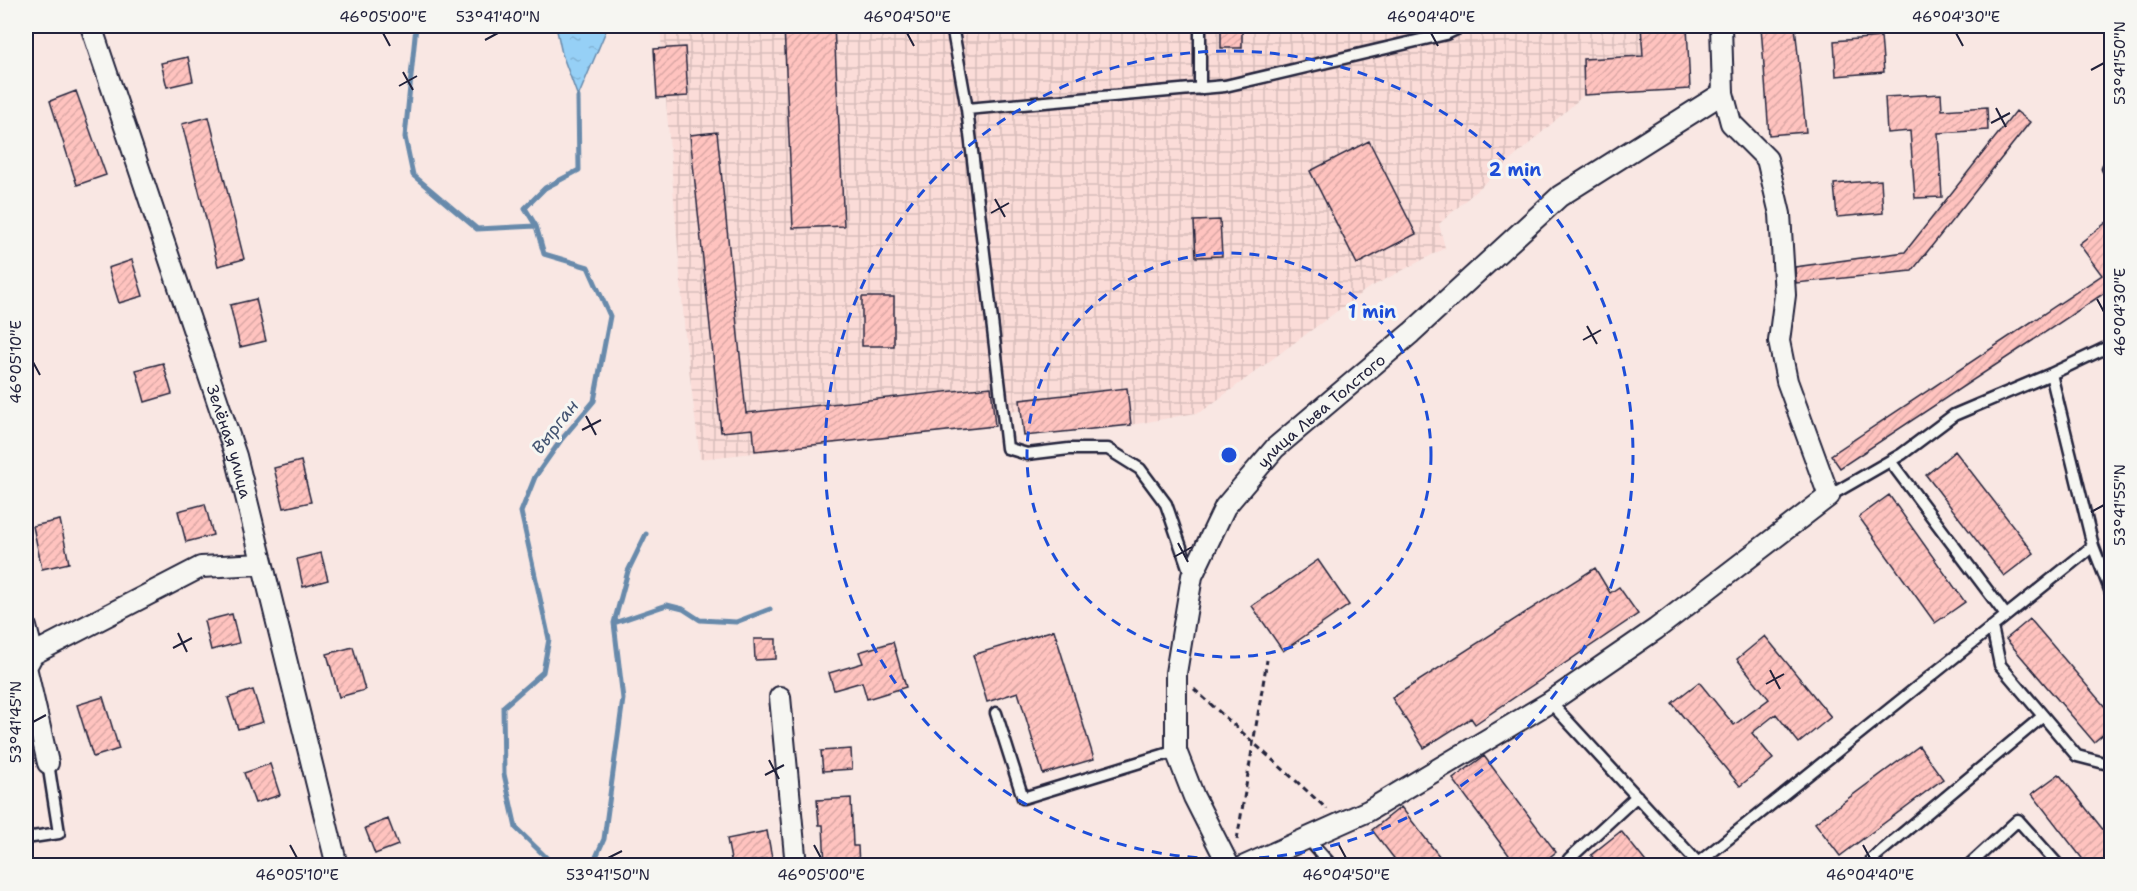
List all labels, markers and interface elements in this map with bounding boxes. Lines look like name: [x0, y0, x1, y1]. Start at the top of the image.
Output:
text: 46°05'00"E: [339, 7, 427, 27]
text: 53°41'40"N: [456, 7, 540, 27]
text: 46°04'50"E: [863, 7, 951, 27]
text: 46°04'40"E: [1387, 7, 1475, 27]
text: 46°04'30"E: [1912, 7, 2000, 27]
text: 53°41'50"N: [2110, 21, 2130, 105]
text: 2 min: [1489, 158, 1541, 182]
text: 46°04'30"E: [2110, 268, 2130, 356]
text: 1 min: [1348, 300, 1396, 324]
text: 46°05'10"E: [6, 320, 26, 404]
street label: улица Льва Толстого: [1253, 349, 1390, 473]
street label: Зелёная улица: [202, 382, 256, 501]
water label: Вырган: [526, 394, 584, 459]
centre of rings: [1219, 445, 1239, 465]
text: 53°41'55"N: [2110, 464, 2130, 546]
text: 53°41'45"N: [6, 681, 26, 763]
text: 46°05'10"E: [255, 865, 339, 885]
text: 53°41'50"N: [566, 865, 650, 885]
text: 46°05'00"E: [777, 865, 865, 885]
text: 46°04'50"E: [1302, 865, 1390, 885]
text: 46°04'40"E: [1826, 865, 1914, 885]

